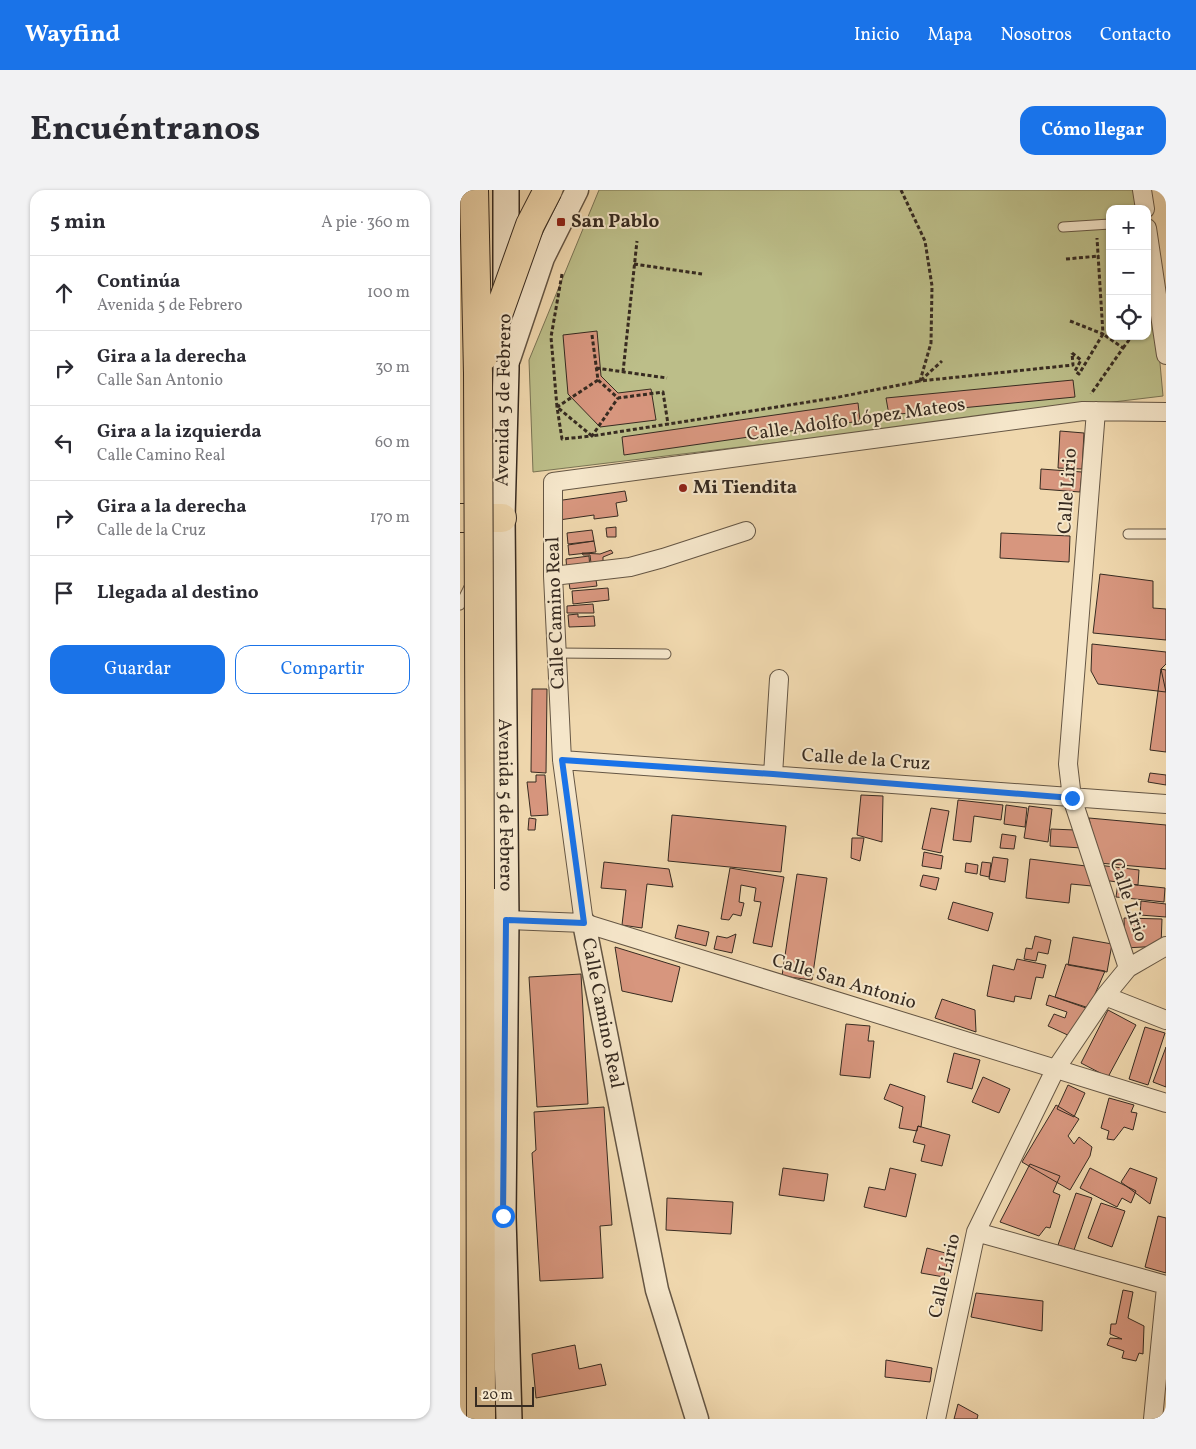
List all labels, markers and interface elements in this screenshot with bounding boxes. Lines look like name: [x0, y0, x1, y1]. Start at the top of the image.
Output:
text: Wayfind: [25, 18, 120, 52]
text: Inicio: [854, 23, 900, 48]
text: Mapa: [928, 23, 973, 48]
text: Nosotros: [1001, 23, 1072, 48]
text: Contacto: [1100, 23, 1171, 48]
text: Encuéntranos: [30, 106, 260, 154]
button: Cómo llegar: [1020, 106, 1166, 155]
map controls: [1106, 205, 1151, 340]
button: +: [1106, 205, 1151, 250]
text: 5 min: [50, 208, 106, 237]
place label: San Pablo: [571, 209, 660, 235]
text: A pie · 360 m: [321, 212, 410, 234]
marker: San Pablo: [555, 216, 567, 228]
button: −: [1106, 250, 1151, 295]
text: Continúa: [97, 269, 180, 295]
icon: ahead: [50, 279, 78, 307]
text: 100 m: [367, 282, 410, 304]
text: Avenida 5 de Febrero: [97, 295, 242, 317]
button: locate: [1106, 295, 1151, 340]
street label: Avenida 5 de Febrero: [489, 313, 519, 487]
text: Gira a la derecha: [97, 344, 247, 370]
icon: right: [50, 354, 78, 382]
text: 30 m: [375, 357, 410, 379]
text: Calle San Antonio: [97, 370, 223, 392]
street label: Calle Adolfo López Mateos: [745, 392, 967, 448]
text: Gira a la izquierda: [97, 419, 262, 445]
icon: left: [50, 429, 78, 457]
text: 60 m: [375, 432, 410, 454]
text: Calle Camino Real: [97, 445, 225, 467]
street label: Calle Lirio: [1052, 447, 1084, 535]
place label: Mi Tiendita: [693, 475, 797, 501]
marker: Mi Tiendita: [677, 482, 689, 494]
text: Gira a la derecha: [97, 494, 247, 520]
icon: right: [50, 504, 78, 532]
text: 170 m: [370, 507, 410, 529]
text: Calle de la Cruz: [97, 520, 206, 542]
street label: Calle Camino Real: [540, 536, 572, 690]
icon: arrive: [50, 579, 78, 607]
text: Llegada al destino: [97, 580, 259, 606]
button: Guardar: [50, 645, 225, 694]
button: Compartir: [235, 645, 410, 694]
street label: Avenida 5 de Febrero: [491, 718, 519, 892]
street label: Calle de la Cruz: [801, 743, 931, 777]
route end: [1061, 787, 1084, 810]
street label: Calle Lirio: [1102, 855, 1154, 945]
street label: Calle Camino Real: [574, 936, 630, 1091]
street label: Calle San Antonio: [769, 948, 919, 1016]
route start: [492, 1205, 515, 1228]
street label: Calle Lirio: [923, 1231, 967, 1321]
scale bar: [475, 1384, 534, 1407]
text: 20 m: [482, 1386, 513, 1405]

